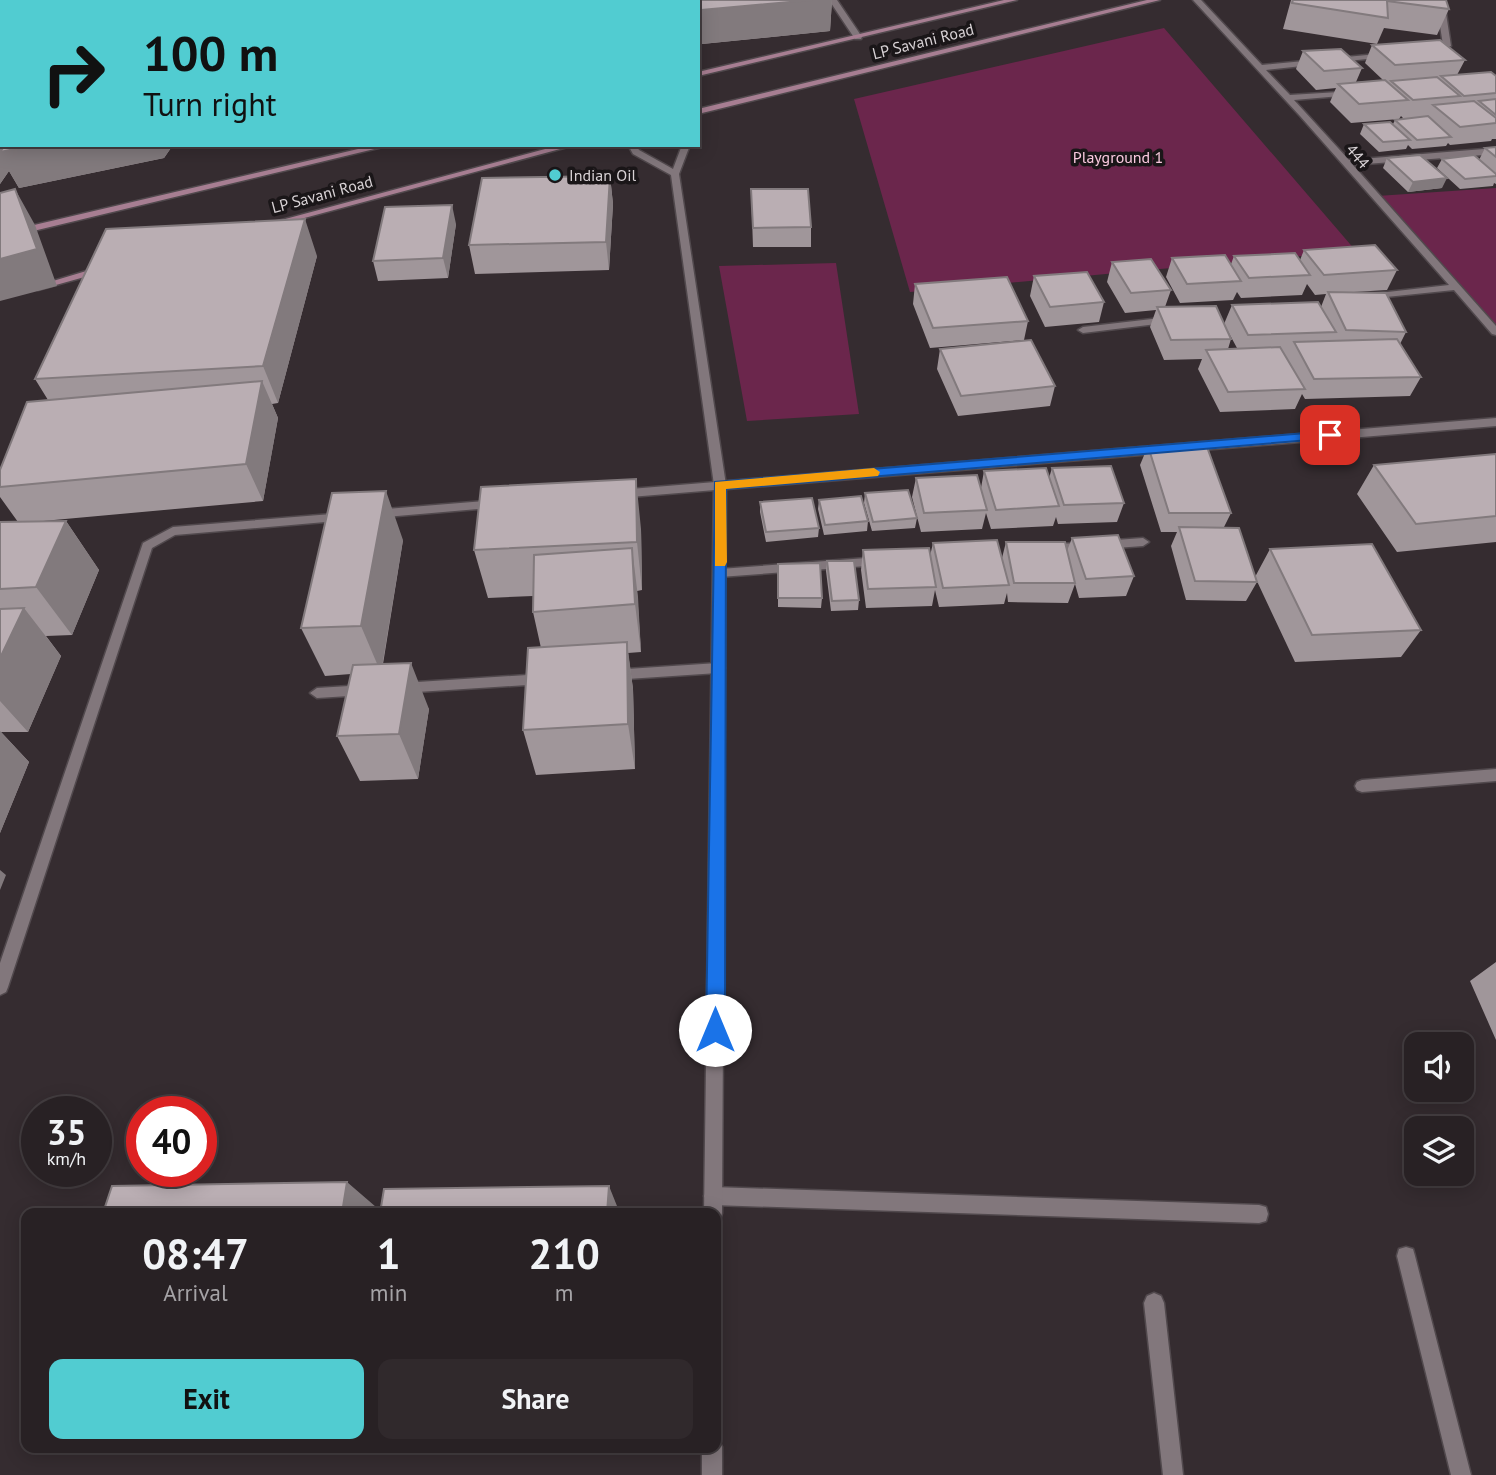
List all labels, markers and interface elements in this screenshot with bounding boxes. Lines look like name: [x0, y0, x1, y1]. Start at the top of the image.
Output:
street label: LP Savani Road: [870, 19, 976, 63]
text: 100 m: [143, 21, 278, 85]
icon: right: [28, 28, 119, 119]
text: Turn right: [143, 83, 277, 125]
street label: 444: [1342, 140, 1374, 173]
park label: Playground 1: [1073, 147, 1163, 167]
place label: Indian Oil: [569, 165, 636, 185]
marker: Indian Oil: [547, 167, 563, 183]
street label: LP Savani Road: [269, 171, 375, 217]
pin: [1300, 405, 1360, 465]
icon: arrive: [1311, 416, 1349, 454]
position arrow: [678, 993, 752, 1067]
map controls: [1404, 1032, 1474, 1186]
button: sound: [1404, 1032, 1474, 1102]
speed limit sign: 40: [126, 1096, 217, 1187]
text: 35: [47, 1109, 86, 1155]
button: layers: [1404, 1116, 1474, 1186]
text: km/h: [47, 1147, 86, 1170]
text: 08:47: [142, 1226, 249, 1281]
text: 1: [377, 1226, 400, 1281]
text: 210: [528, 1226, 600, 1281]
text: Arrival: [163, 1278, 228, 1307]
text: min: [370, 1278, 407, 1307]
text: m: [555, 1278, 573, 1307]
button: Exit: [49, 1359, 364, 1439]
button: Share: [378, 1359, 693, 1439]

